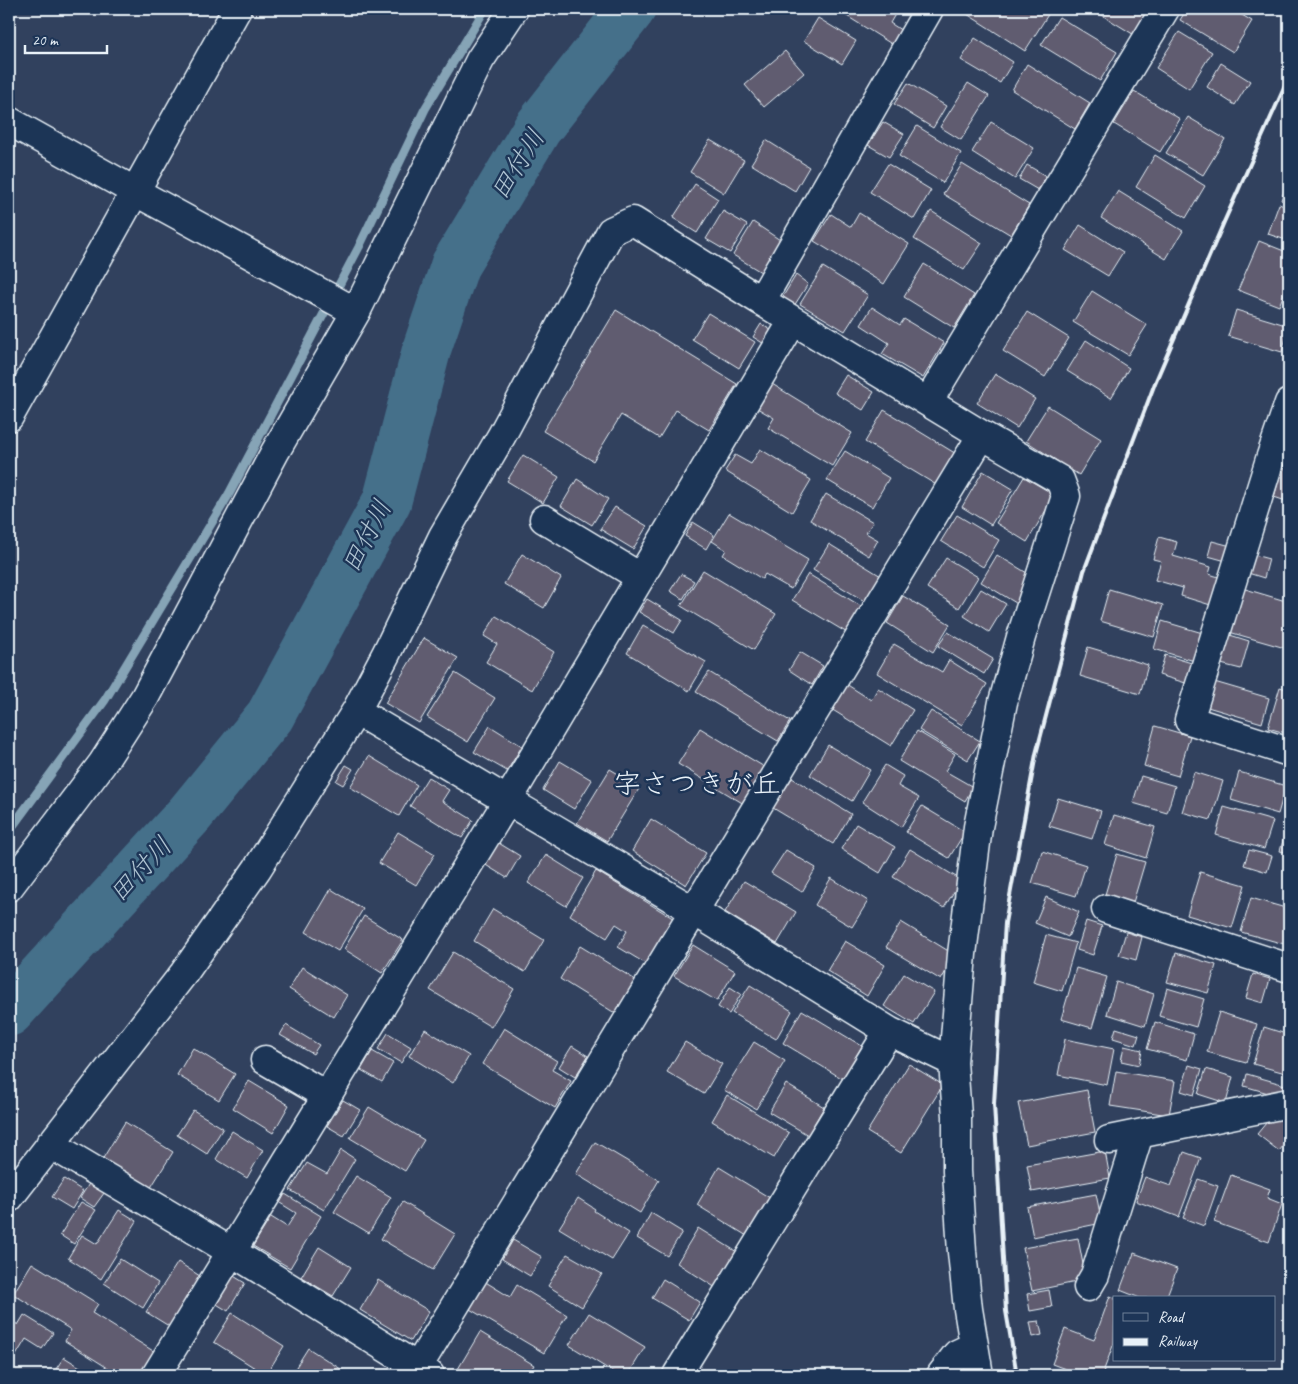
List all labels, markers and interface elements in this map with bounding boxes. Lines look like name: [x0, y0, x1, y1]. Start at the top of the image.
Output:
scale bar: [25, 22, 108, 54]
text: 20 m: [32, 31, 59, 50]
water label: 田付川: [483, 122, 552, 206]
water label: 田付川: [334, 494, 399, 578]
district label: 字さつきが丘: [613, 766, 781, 801]
water label: 田付川: [102, 830, 179, 909]
legend: [1113, 1296, 1276, 1362]
text: Road: [1158, 1308, 1185, 1327]
text: Railway: [1158, 1332, 1199, 1351]

